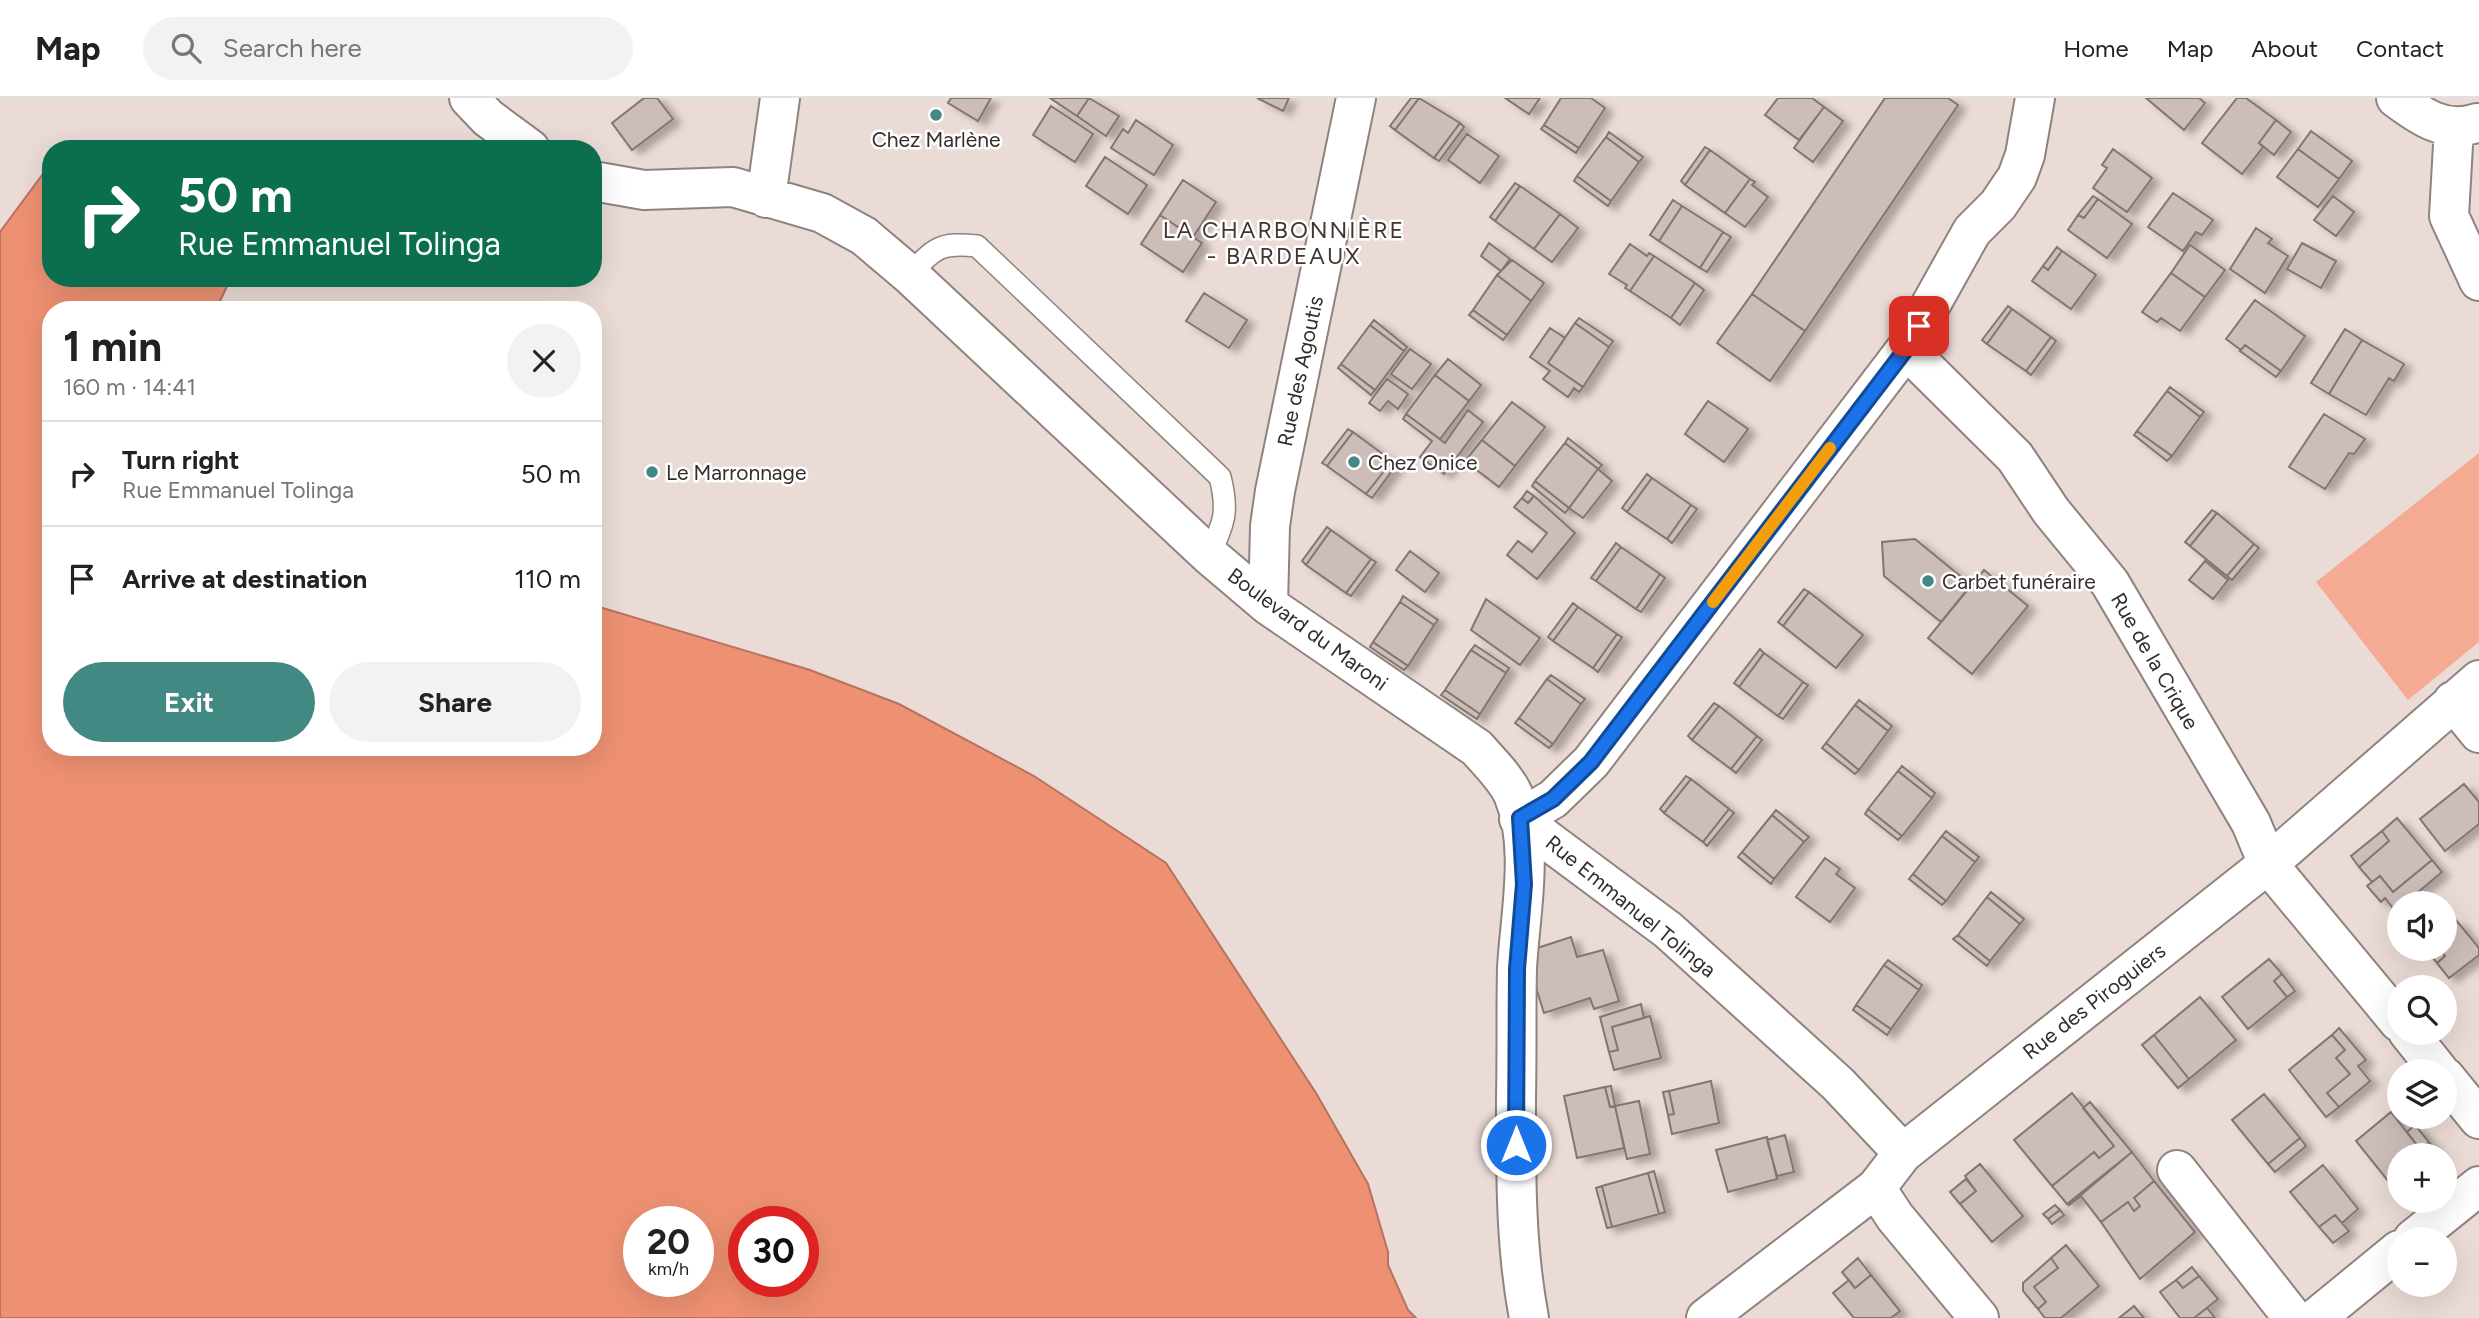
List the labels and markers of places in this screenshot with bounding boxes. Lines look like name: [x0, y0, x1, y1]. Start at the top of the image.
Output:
marker: Chez Marlène: [928, 107, 944, 123]
place label: Chez Marlène: [872, 127, 1000, 152]
pin: [1889, 296, 1949, 356]
place label: Chez Onice: [1368, 450, 1478, 475]
marker: Chez Onice: [1346, 454, 1362, 470]
place label: Le Marronnage: [666, 460, 806, 485]
marker: Le Marronnage: [644, 464, 660, 480]
place label: Carbet funéraire: [1942, 569, 2096, 594]
marker: Carbet funéraire: [1920, 573, 1936, 589]

